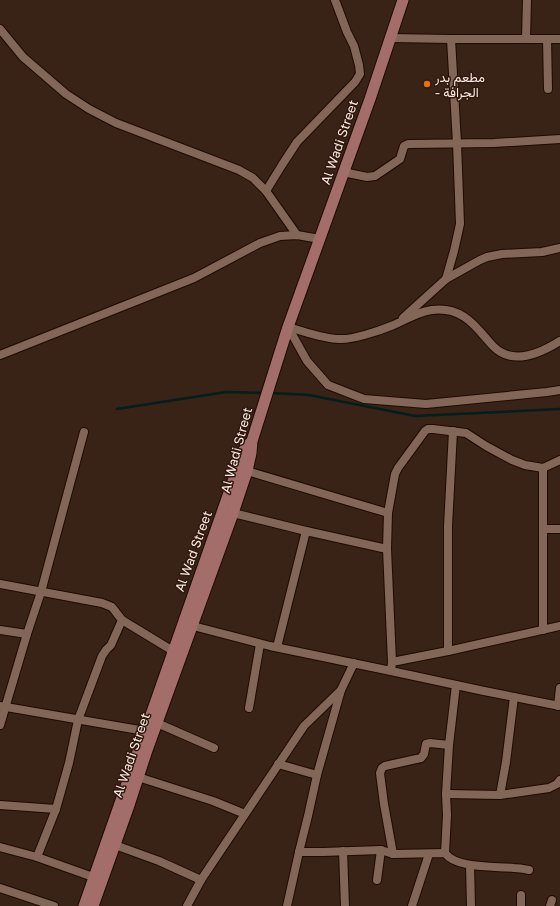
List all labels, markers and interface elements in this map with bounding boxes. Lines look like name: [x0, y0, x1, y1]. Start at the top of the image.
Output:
place label: مطعم بدر - الجرافة: [434, 69, 485, 101]
marker: مطعم بدر - الجرافة: [422, 79, 432, 89]
street label: Al Wadi Street: [317, 98, 361, 186]
street label: Al Wadi Street: [217, 405, 255, 495]
street label: Al Wad Street: [171, 508, 215, 594]
street label: Al Wadi Street: [109, 711, 153, 799]

